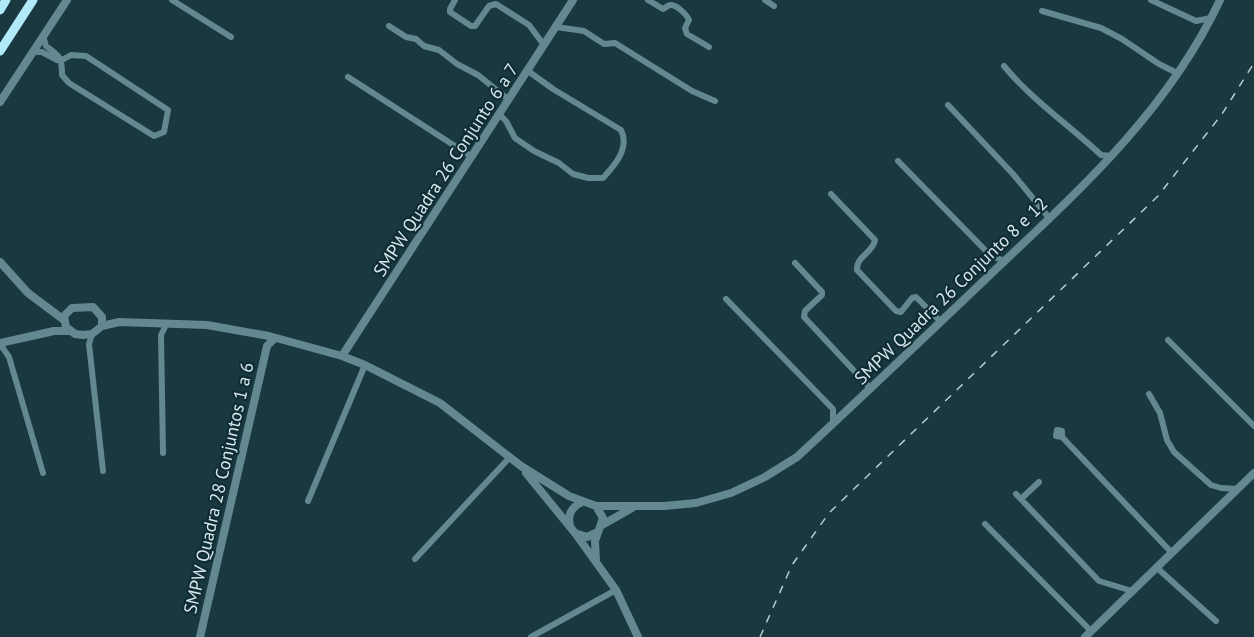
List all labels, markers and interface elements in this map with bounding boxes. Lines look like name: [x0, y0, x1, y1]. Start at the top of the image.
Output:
street label: SMPW Quadra 26 Conjunto 6 a 7: [368, 59, 523, 281]
street label: SMPW Quadra 26 Conjunto 8 e 12: [849, 192, 1052, 389]
street label: SMPW Quadra 28 Conjuntos 1 a 6: [178, 360, 259, 616]

